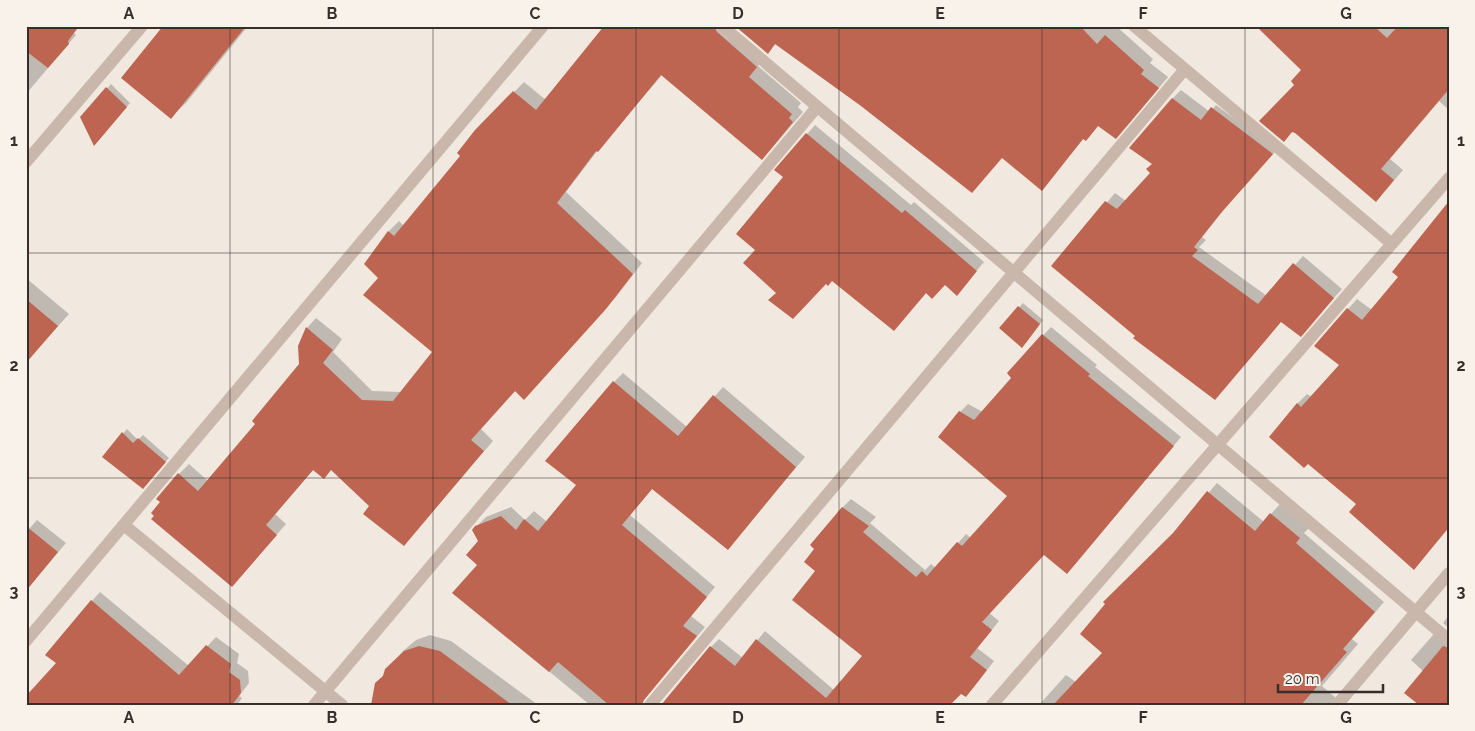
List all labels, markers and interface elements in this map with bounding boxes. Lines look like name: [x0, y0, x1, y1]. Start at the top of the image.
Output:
text: A: [124, 4, 135, 23]
text: B: [327, 4, 338, 23]
text: C: [530, 4, 541, 23]
text: D: [732, 4, 744, 23]
text: E: [935, 4, 945, 23]
text: F: [1138, 4, 1148, 23]
text: G: [1340, 4, 1352, 23]
text: 1: [10, 131, 18, 150]
text: 1: [1457, 131, 1465, 150]
text: 2: [9, 356, 19, 375]
text: 2: [1456, 356, 1466, 375]
text: 3: [10, 582, 19, 601]
text: 3: [1457, 582, 1466, 601]
scale bar: [1278, 661, 1382, 693]
text: 20 m: [1285, 670, 1320, 688]
text: A: [124, 708, 135, 727]
text: B: [327, 708, 338, 727]
text: C: [530, 708, 541, 727]
text: D: [732, 708, 744, 727]
text: E: [935, 708, 945, 727]
text: F: [1138, 708, 1148, 727]
text: G: [1340, 708, 1352, 727]

